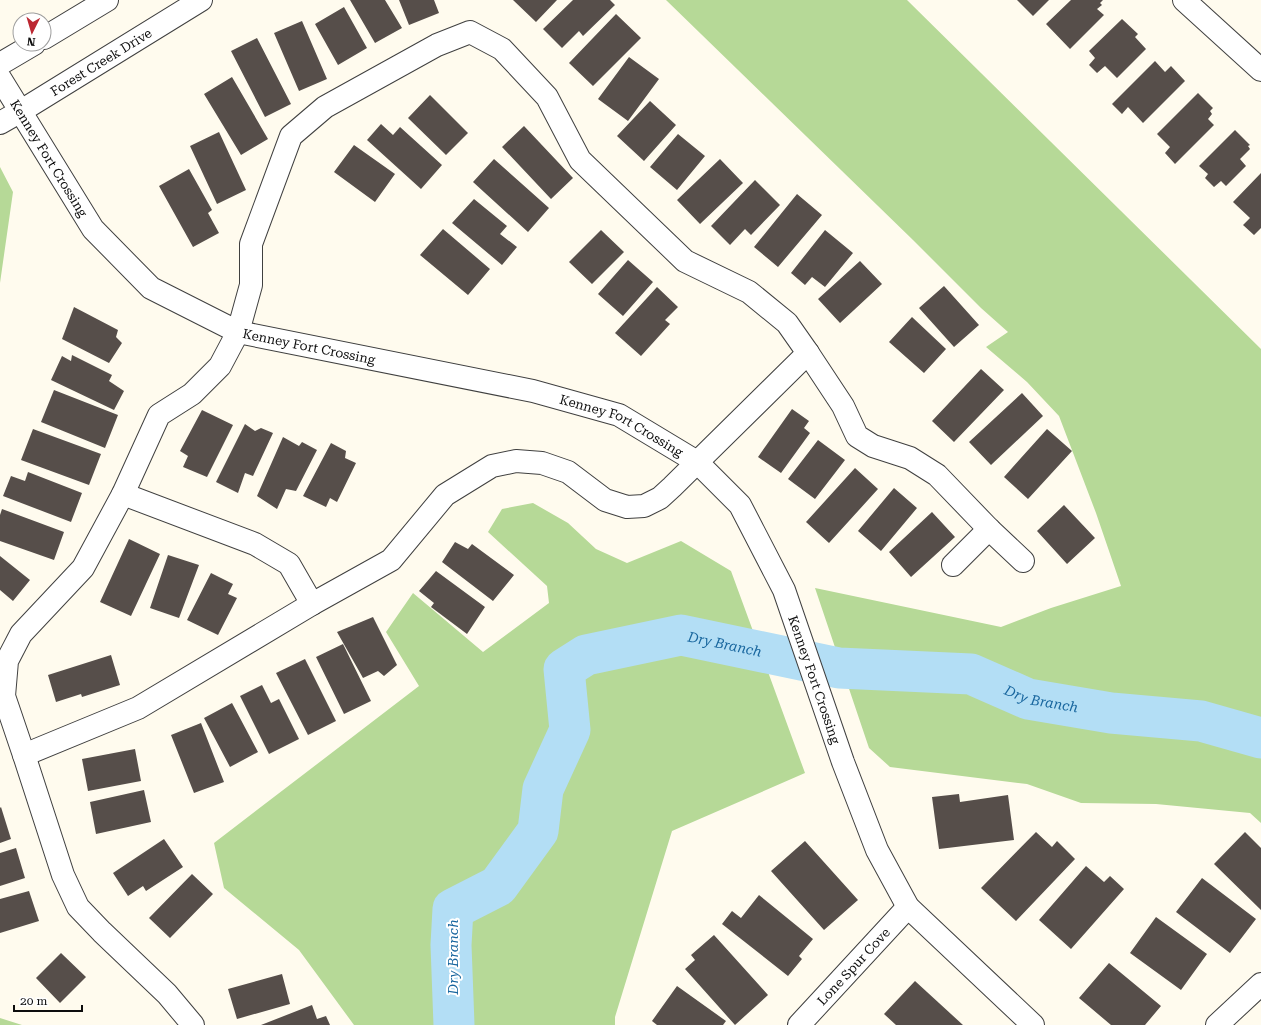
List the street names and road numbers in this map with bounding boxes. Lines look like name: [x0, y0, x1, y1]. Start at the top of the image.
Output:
street label: Forest Creek Drive: [48, 25, 155, 99]
street label: Kenney Fort Crossing: [7, 97, 91, 220]
street label: Kenney Fort Crossing: [241, 326, 377, 367]
street label: Kenney Fort Crossing: [558, 392, 686, 460]
street label: Kenney Fort Crossing: [785, 614, 843, 747]
street label: Lone Spur Cove: [814, 925, 893, 1008]

